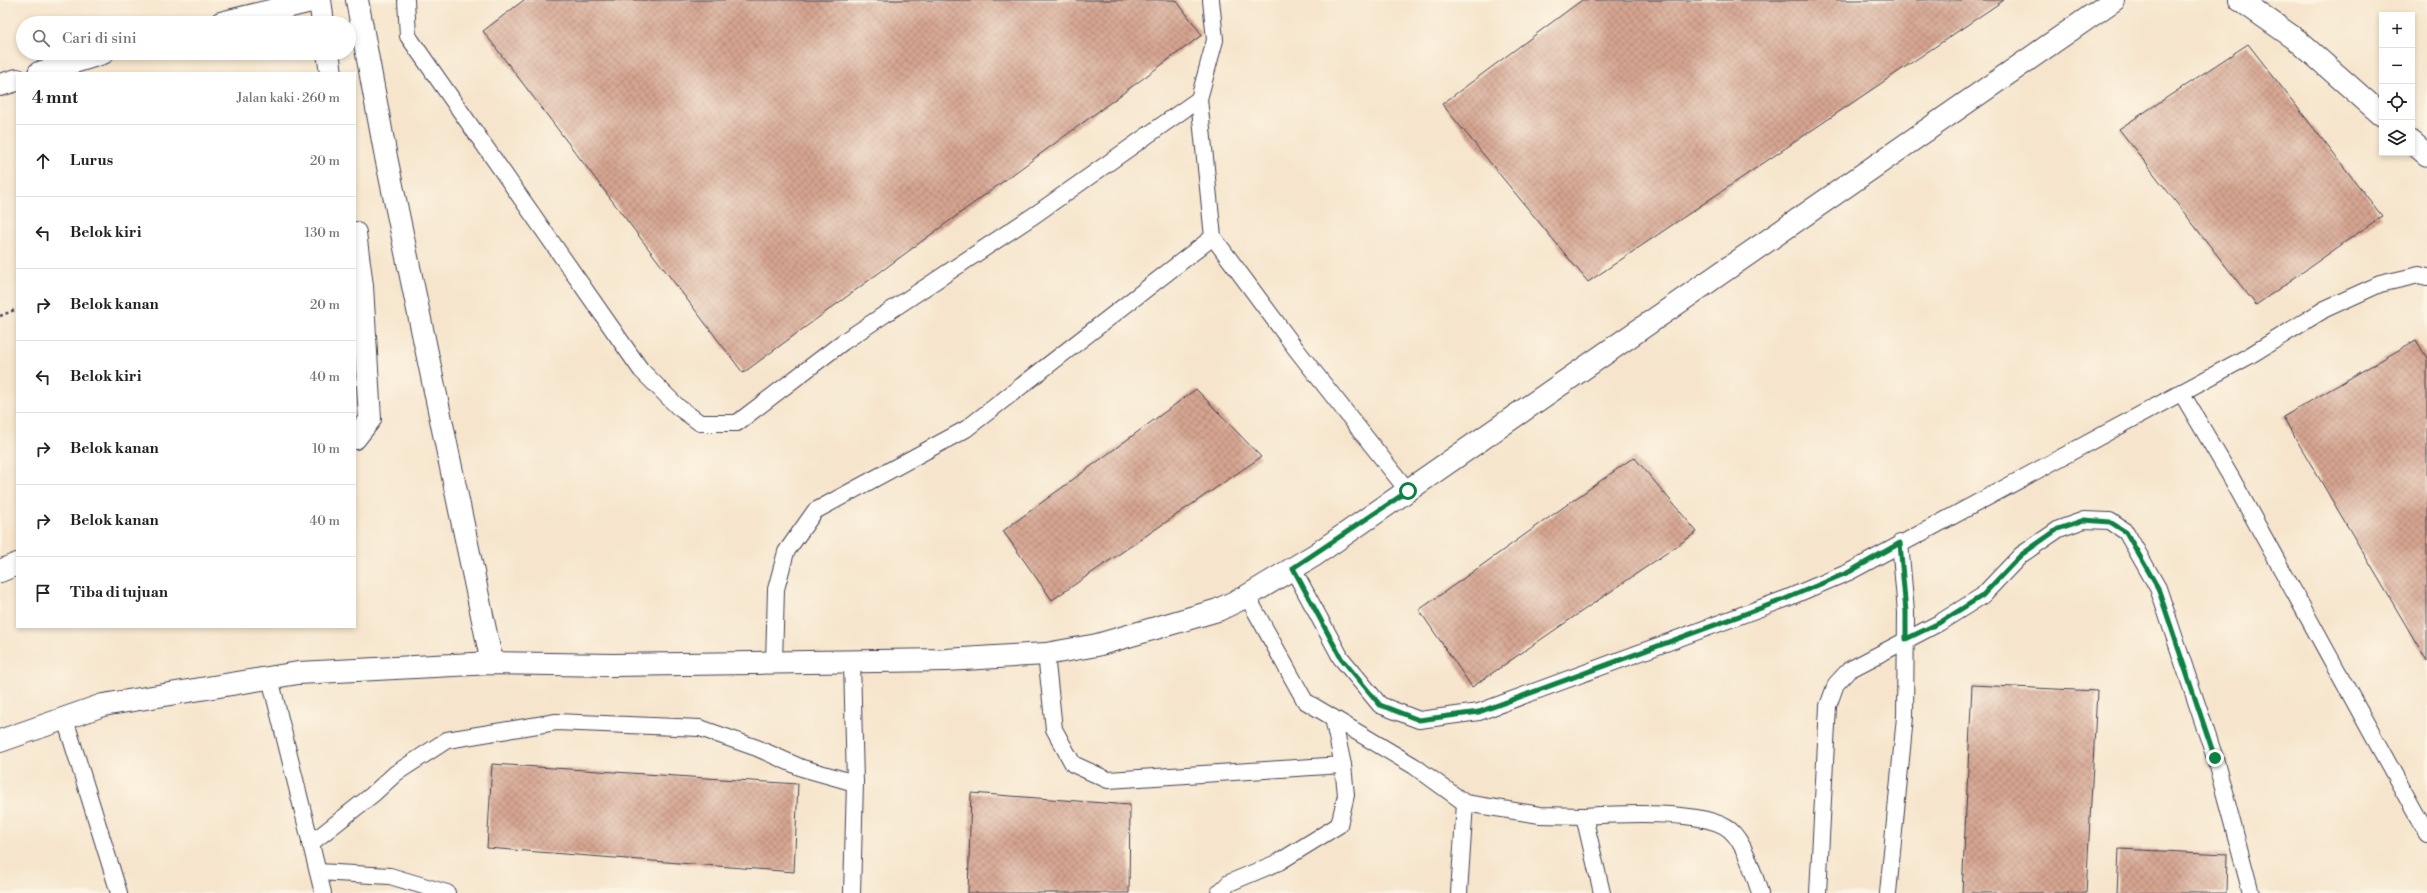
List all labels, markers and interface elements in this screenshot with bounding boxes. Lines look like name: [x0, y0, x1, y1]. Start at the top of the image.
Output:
map controls: [2379, 12, 2415, 156]
button: +: [2379, 12, 2415, 48]
search box: [16, 16, 356, 60]
icon: search: [30, 27, 52, 49]
text: Cari di sini: [62, 29, 137, 48]
button: −: [2379, 48, 2415, 84]
button: locate: [2379, 84, 2415, 120]
text: 4 mnt: [32, 87, 78, 109]
text: Jalan kaki · 260 m: [237, 90, 340, 106]
button: layers: [2379, 120, 2415, 156]
icon: ahead: [32, 150, 54, 172]
text: Lurus: [70, 151, 113, 170]
text: 20 m: [310, 153, 340, 169]
icon: left: [32, 222, 54, 244]
text: Belok kiri: [70, 223, 141, 242]
text: 130 m: [305, 225, 340, 241]
icon: right: [32, 294, 54, 316]
text: Belok kanan: [70, 295, 159, 314]
text: 20 m: [310, 297, 340, 313]
icon: left: [32, 366, 54, 388]
text: Belok kiri: [70, 367, 141, 386]
text: 40 m: [310, 369, 340, 385]
icon: right: [32, 438, 54, 460]
text: Belok kanan: [70, 439, 159, 458]
text: 10 m: [312, 441, 340, 457]
route start: [1399, 482, 1417, 500]
icon: right: [32, 510, 54, 532]
text: Belok kanan: [70, 511, 159, 530]
text: 40 m: [310, 513, 340, 529]
icon: arrive: [32, 582, 54, 604]
text: Tiba di tujuan: [70, 583, 168, 602]
route end: [2206, 749, 2224, 767]

